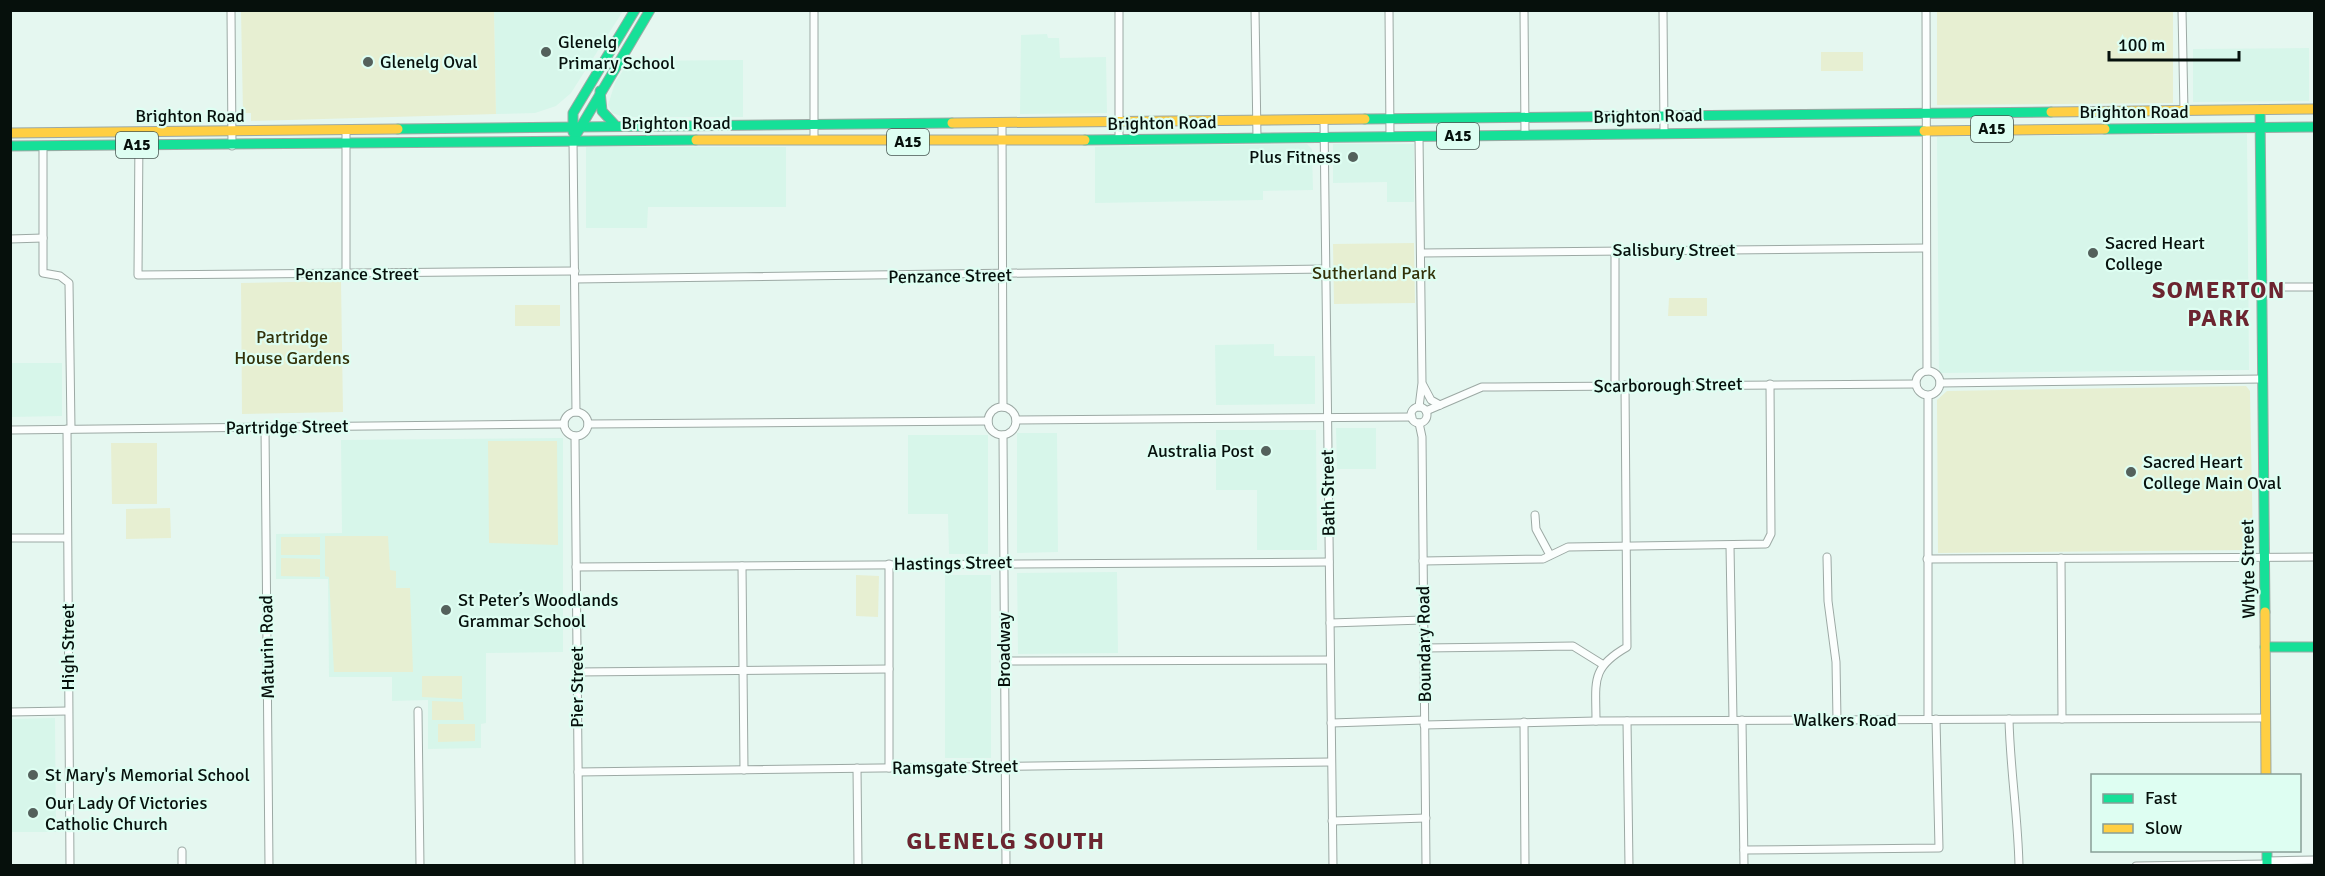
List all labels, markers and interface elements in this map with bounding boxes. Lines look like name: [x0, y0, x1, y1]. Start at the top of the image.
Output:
scale bar: [2109, 24, 2240, 62]
place label: Glenelg Primary School: [558, 31, 675, 74]
text: 100 m: [2118, 34, 2165, 56]
marker: Glenelg Primary School: [539, 45, 553, 59]
place label: Glenelg Oval: [380, 51, 478, 73]
marker: Glenelg Oval: [361, 55, 375, 69]
street label: Brighton Road: [2079, 101, 2189, 123]
street label: Brighton Road: [1593, 104, 1703, 128]
street label: Brighton Road: [135, 105, 245, 127]
street label: Brighton Road: [1107, 111, 1217, 135]
street label: Brighton Road: [621, 112, 731, 134]
road number: A15: [1971, 116, 2013, 142]
road number: A15: [1437, 123, 1479, 149]
road number: A15: [887, 129, 929, 155]
road number: A15: [116, 132, 158, 158]
place label: Plus Fitness: [1249, 146, 1341, 168]
marker: Plus Fitness: [1346, 150, 1360, 164]
place label: Sacred Heart College: [2105, 232, 2205, 275]
street label: Salisbury Street: [1613, 239, 1735, 261]
marker: Sacred Heart College: [2086, 246, 2100, 260]
park label: Sutherland Park: [1312, 262, 1436, 284]
street label: Penzance Street: [295, 263, 419, 285]
street label: Penzance Street: [888, 264, 1012, 288]
district label: SOMERTON PARK: [2152, 275, 2286, 333]
park label: Partridge House Gardens: [234, 326, 350, 369]
street label: Scarborough Street: [1593, 373, 1743, 397]
street label: Partridge Street: [225, 415, 349, 439]
place label: Australia Post: [1147, 440, 1254, 462]
marker: Australia Post: [1259, 444, 1273, 458]
street label: Bath Street: [1316, 449, 1340, 537]
place label: Sacred Heart College Main Oval: [2143, 451, 2282, 494]
marker: Sacred Heart College Main Oval: [2124, 465, 2138, 479]
street label: Whyte Street: [2236, 519, 2260, 619]
street label: Hastings Street: [894, 551, 1012, 575]
street label: Boundary Road: [1412, 586, 1436, 702]
place label: St Peter’s Woodlands Grammar School: [458, 589, 619, 632]
street label: Maturin Road: [255, 595, 279, 699]
street label: High Street: [57, 603, 79, 691]
marker: St Peter’s Woodlands Grammar School: [439, 603, 453, 617]
street label: Broadway: [993, 612, 1015, 688]
street label: Pier Street: [566, 646, 588, 728]
street label: Walkers Road: [1793, 709, 1897, 731]
street label: Ramsgate Street: [892, 755, 1018, 779]
place label: St Mary's Memorial School: [45, 764, 250, 786]
marker: St Mary's Memorial School: [26, 768, 40, 782]
legend: [2091, 774, 2301, 852]
text: Fast: [2145, 787, 2177, 809]
place label: Our Lady Of Victories Catholic Church: [45, 792, 207, 835]
marker: Our Lady Of Victories Catholic Church: [26, 806, 40, 820]
text: Slow: [2145, 817, 2182, 839]
district label: GLENELG SOUTH: [906, 826, 1106, 856]

